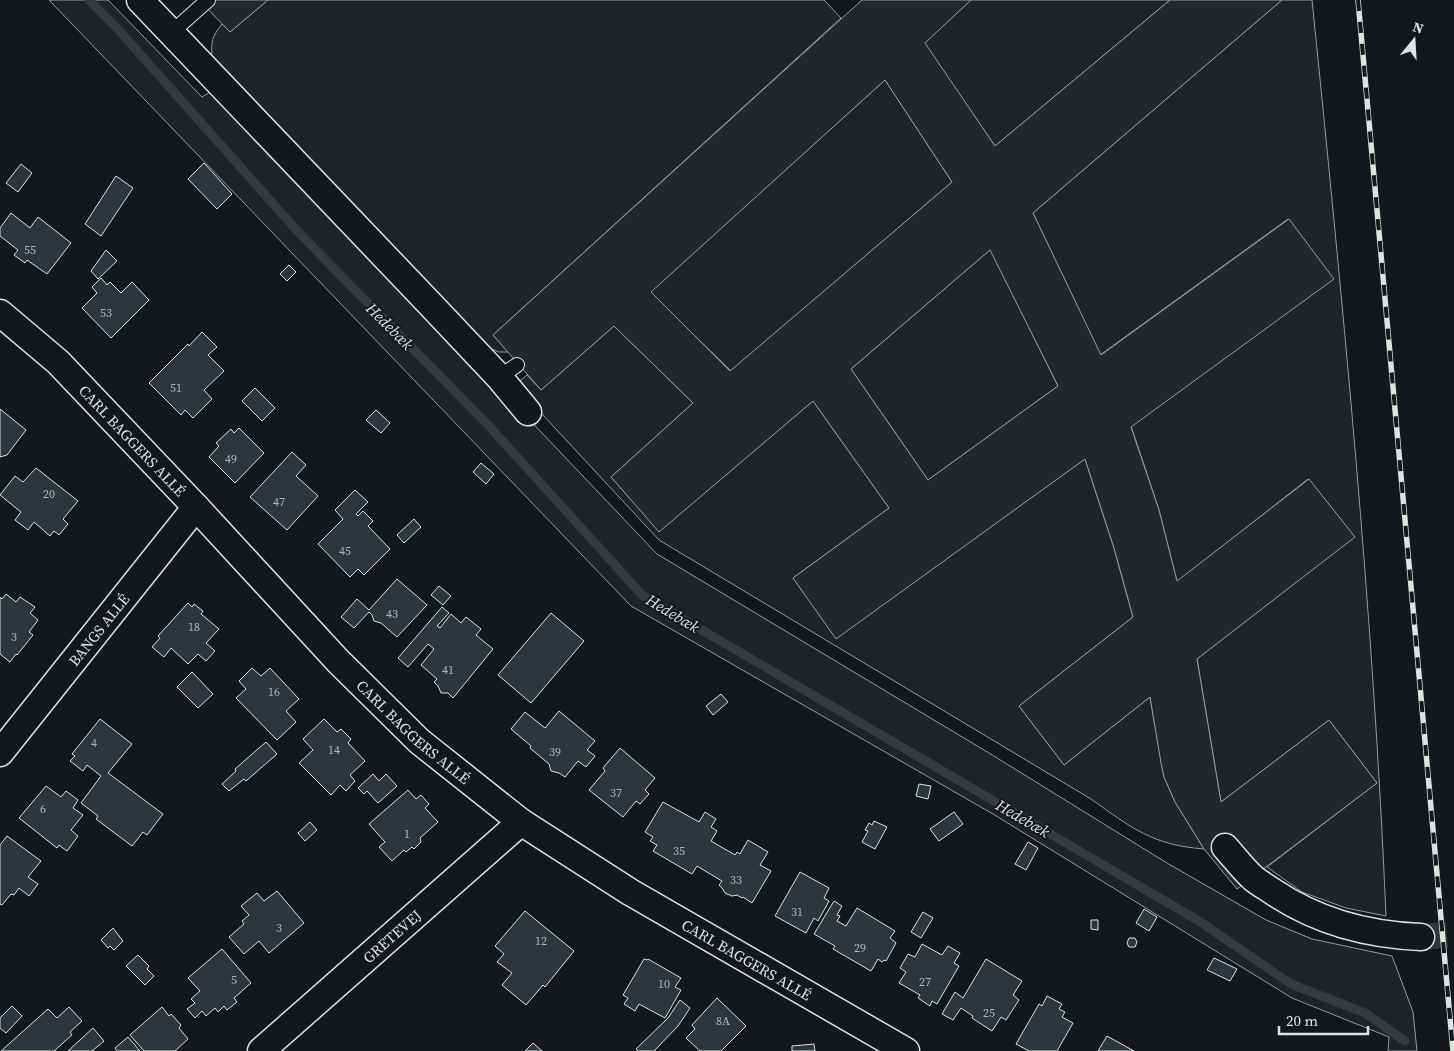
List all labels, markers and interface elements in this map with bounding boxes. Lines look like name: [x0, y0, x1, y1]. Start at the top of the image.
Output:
north arrow: [1389, 15, 1439, 65]
text: N: [1410, 17, 1426, 39]
house number: 55: [24, 242, 36, 258]
water label: Hedebæk: [361, 297, 419, 355]
house number: 53: [100, 305, 112, 321]
street label: CARL BAGGERS ALLÉ: [74, 380, 191, 501]
house number: 51: [170, 380, 182, 396]
house number: 49: [225, 451, 237, 467]
house number: 20: [43, 486, 55, 502]
house number: 47: [273, 494, 285, 510]
house number: 45: [339, 543, 351, 559]
water label: Hedebæk: [641, 588, 704, 638]
street label: BANGS ALLÉ: [63, 589, 134, 670]
house number: 43: [386, 606, 398, 622]
house number: 18: [188, 619, 200, 635]
house number: 3: [11, 629, 17, 645]
house number: 41: [442, 662, 454, 678]
street label: CARL BAGGERS ALLÉ: [352, 675, 475, 788]
house number: 16: [268, 684, 280, 700]
house number: 4: [91, 735, 97, 751]
house number: 14: [328, 742, 340, 758]
house number: 39: [549, 744, 561, 760]
house number: 37: [610, 785, 622, 801]
water label: Hedebæk: [991, 793, 1054, 842]
house number: 6: [40, 801, 46, 817]
house number: 1: [404, 826, 410, 842]
house number: 35: [673, 843, 685, 859]
house number: 33: [730, 872, 742, 888]
street label: GRETEVEJ: [358, 904, 426, 968]
house number: 31: [791, 904, 803, 920]
street label: CARL BAGGERS ALLÉ: [678, 914, 816, 1005]
house number: 3: [276, 920, 282, 936]
house number: 12: [535, 933, 547, 949]
house number: 29: [854, 940, 866, 956]
house number: 5: [231, 972, 237, 988]
house number: 27: [919, 974, 931, 990]
house number: 10: [658, 976, 670, 992]
scale bar: [1279, 1004, 1368, 1036]
house number: 25: [983, 1005, 995, 1021]
text: 20 m: [1286, 1010, 1318, 1031]
house number: 8A: [716, 1013, 730, 1029]

